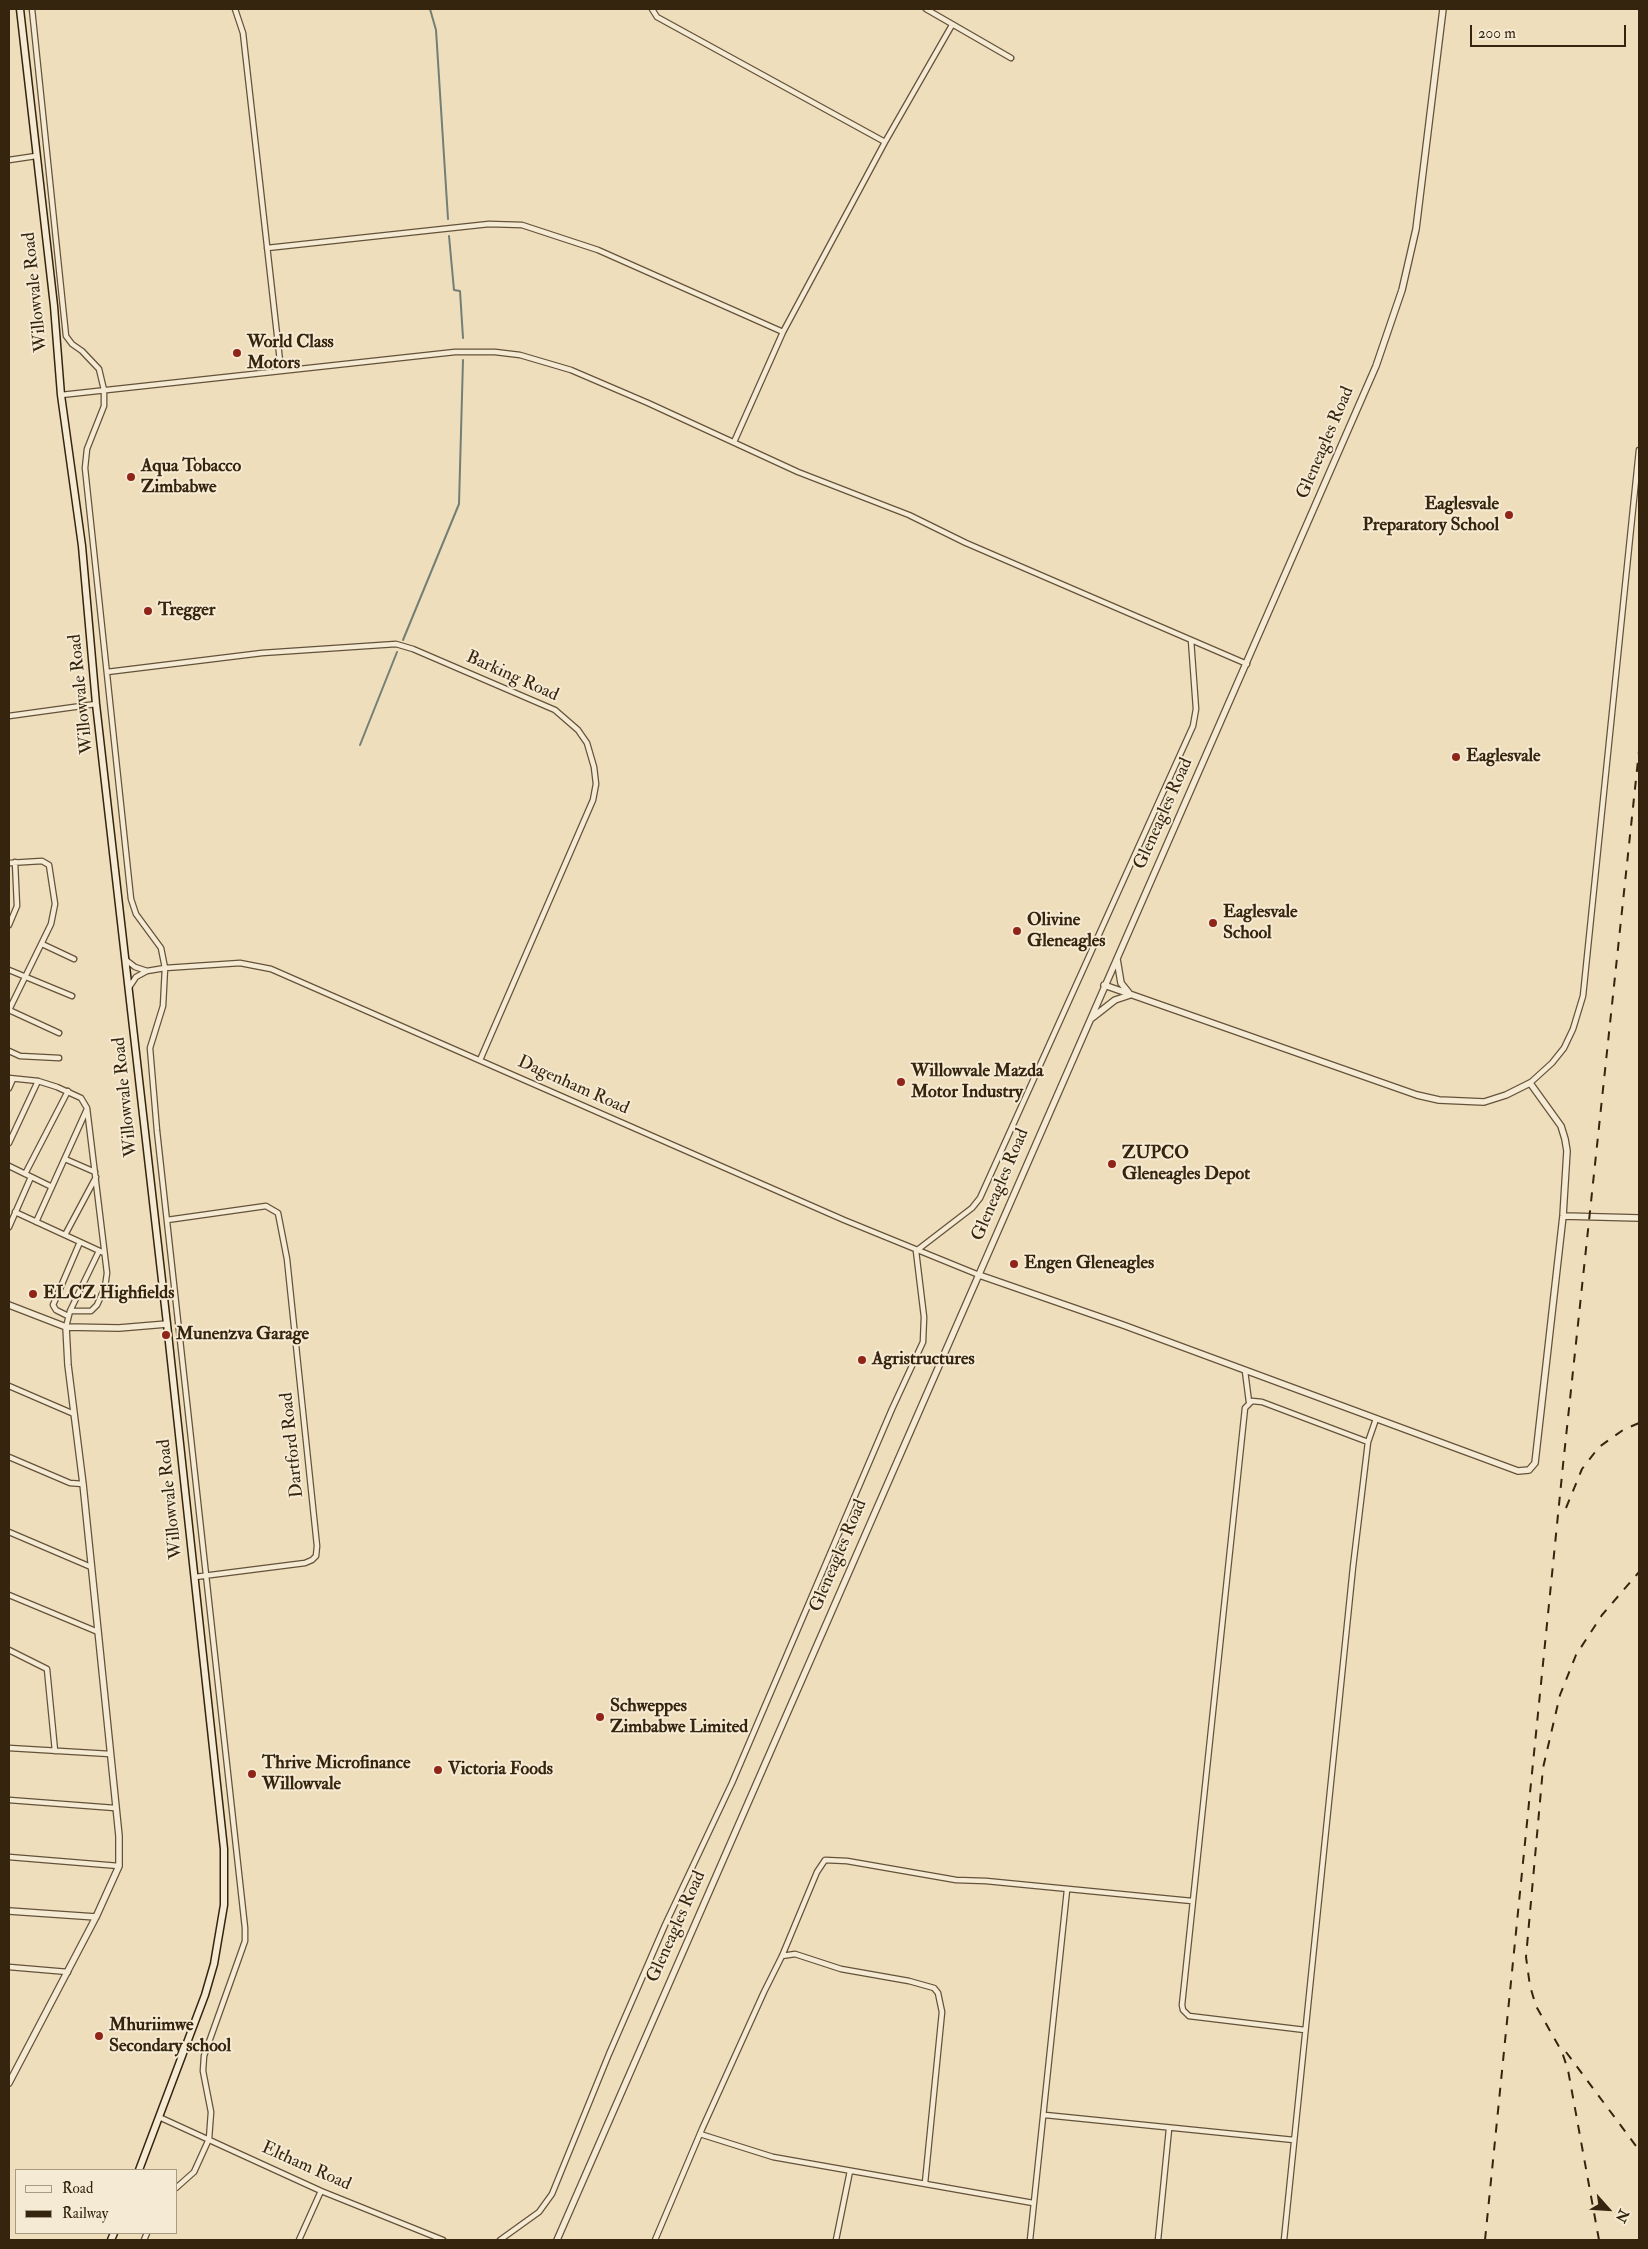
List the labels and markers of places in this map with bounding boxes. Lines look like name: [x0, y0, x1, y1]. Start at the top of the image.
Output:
place label: World Class Motors: [247, 332, 334, 374]
marker: World Class Motors: [231, 347, 243, 359]
place label: Aqua Tobacco Zimbabwe: [141, 456, 241, 498]
marker: Aqua Tobacco Zimbabwe: [125, 471, 137, 483]
place label: Eaglesvale Preparatory School: [1362, 494, 1499, 536]
marker: Eaglesvale Preparatory School: [1503, 509, 1515, 521]
place label: Tregger: [158, 600, 216, 622]
marker: Tregger: [142, 605, 154, 617]
place label: Eaglesvale: [1466, 746, 1541, 768]
marker: Eaglesvale: [1450, 751, 1462, 763]
place label: Eaglesvale School: [1223, 902, 1298, 944]
place label: Olivine Gleneagles: [1027, 910, 1105, 952]
marker: Eaglesvale School: [1207, 917, 1219, 929]
marker: Olivine Gleneagles: [1011, 925, 1023, 937]
place label: Willowvale Mazda Motor Industry: [911, 1061, 1044, 1104]
marker: Willowvale Mazda Motor Industry: [895, 1076, 907, 1088]
place label: ZUPCO Gleneagles Depot: [1122, 1143, 1250, 1186]
marker: ZUPCO Gleneagles Depot: [1106, 1158, 1118, 1170]
place label: Engen Gleneagles: [1024, 1253, 1154, 1275]
marker: Engen Gleneagles: [1008, 1258, 1020, 1270]
place label: ELCZ Highfields: [43, 1283, 174, 1305]
marker: ELCZ Highfields: [27, 1288, 39, 1300]
place label: Munenzva Garage: [176, 1324, 309, 1346]
marker: Munenzva Garage: [160, 1329, 172, 1341]
place label: Agristructures: [872, 1349, 975, 1371]
marker: Agristructures: [856, 1354, 868, 1366]
place label: Schweppes Zimbabwe Limited: [610, 1696, 748, 1738]
marker: Schweppes Zimbabwe Limited: [594, 1711, 606, 1723]
place label: Thrive Microfinance Willowvale: [262, 1753, 410, 1796]
place label: Victoria Foods: [448, 1759, 553, 1781]
marker: Victoria Foods: [432, 1764, 444, 1776]
marker: Thrive Microfinance Willowvale: [246, 1768, 258, 1780]
place label: Mhuriimwe Secondary school: [109, 2015, 231, 2058]
marker: Mhuriimwe Secondary school: [93, 2030, 105, 2042]

